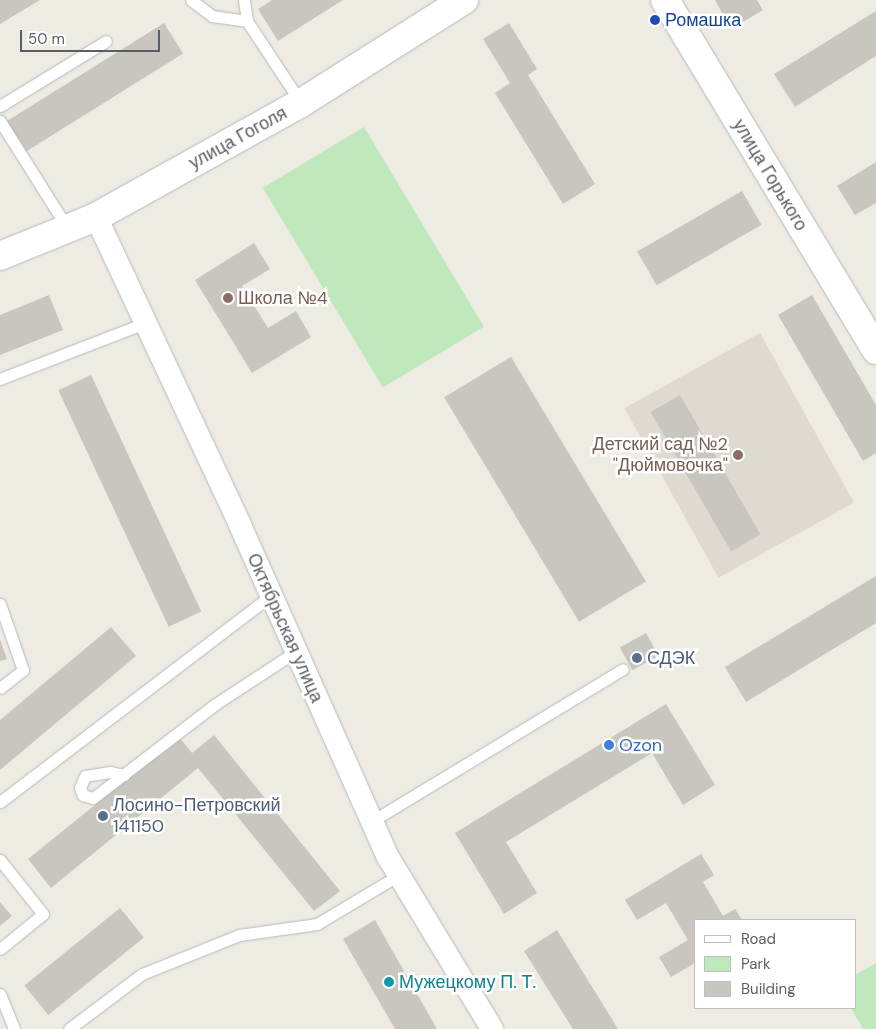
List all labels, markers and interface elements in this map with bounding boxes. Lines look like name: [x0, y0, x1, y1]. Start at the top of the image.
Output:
place label: Ромашка: [665, 9, 741, 31]
marker: Ромашка: [649, 14, 661, 26]
scale bar: [22, 20, 162, 52]
text: 50 m: [28, 29, 65, 49]
street label: улица Гоголя: [185, 102, 291, 174]
street label: улица Горького: [728, 115, 812, 235]
place label: Школа №4: [238, 287, 328, 309]
marker: Школа №4: [222, 292, 234, 304]
place label: Детский сад №2 "Дюймовочка": [593, 434, 728, 476]
marker: Детский сад №2 "Дюймовочка": [732, 449, 744, 461]
street label: Октябрьская улица: [242, 550, 328, 706]
place label: СДЭК: [647, 647, 695, 669]
marker: СДЭК: [631, 652, 643, 664]
place label: Ozon: [619, 734, 662, 756]
marker: Ozon: [603, 739, 615, 751]
place label: Лосино-Петровский 141150: [113, 795, 281, 838]
marker: Лосино-Петровский 141150: [97, 810, 109, 822]
legend: [694, 919, 856, 1009]
text: Road: [741, 929, 776, 949]
text: Park: [741, 954, 771, 974]
place label: Мужецкому П. Т.: [399, 971, 536, 993]
marker: Мужецкому П. Т.: [383, 976, 395, 988]
text: Building: [741, 979, 796, 999]

